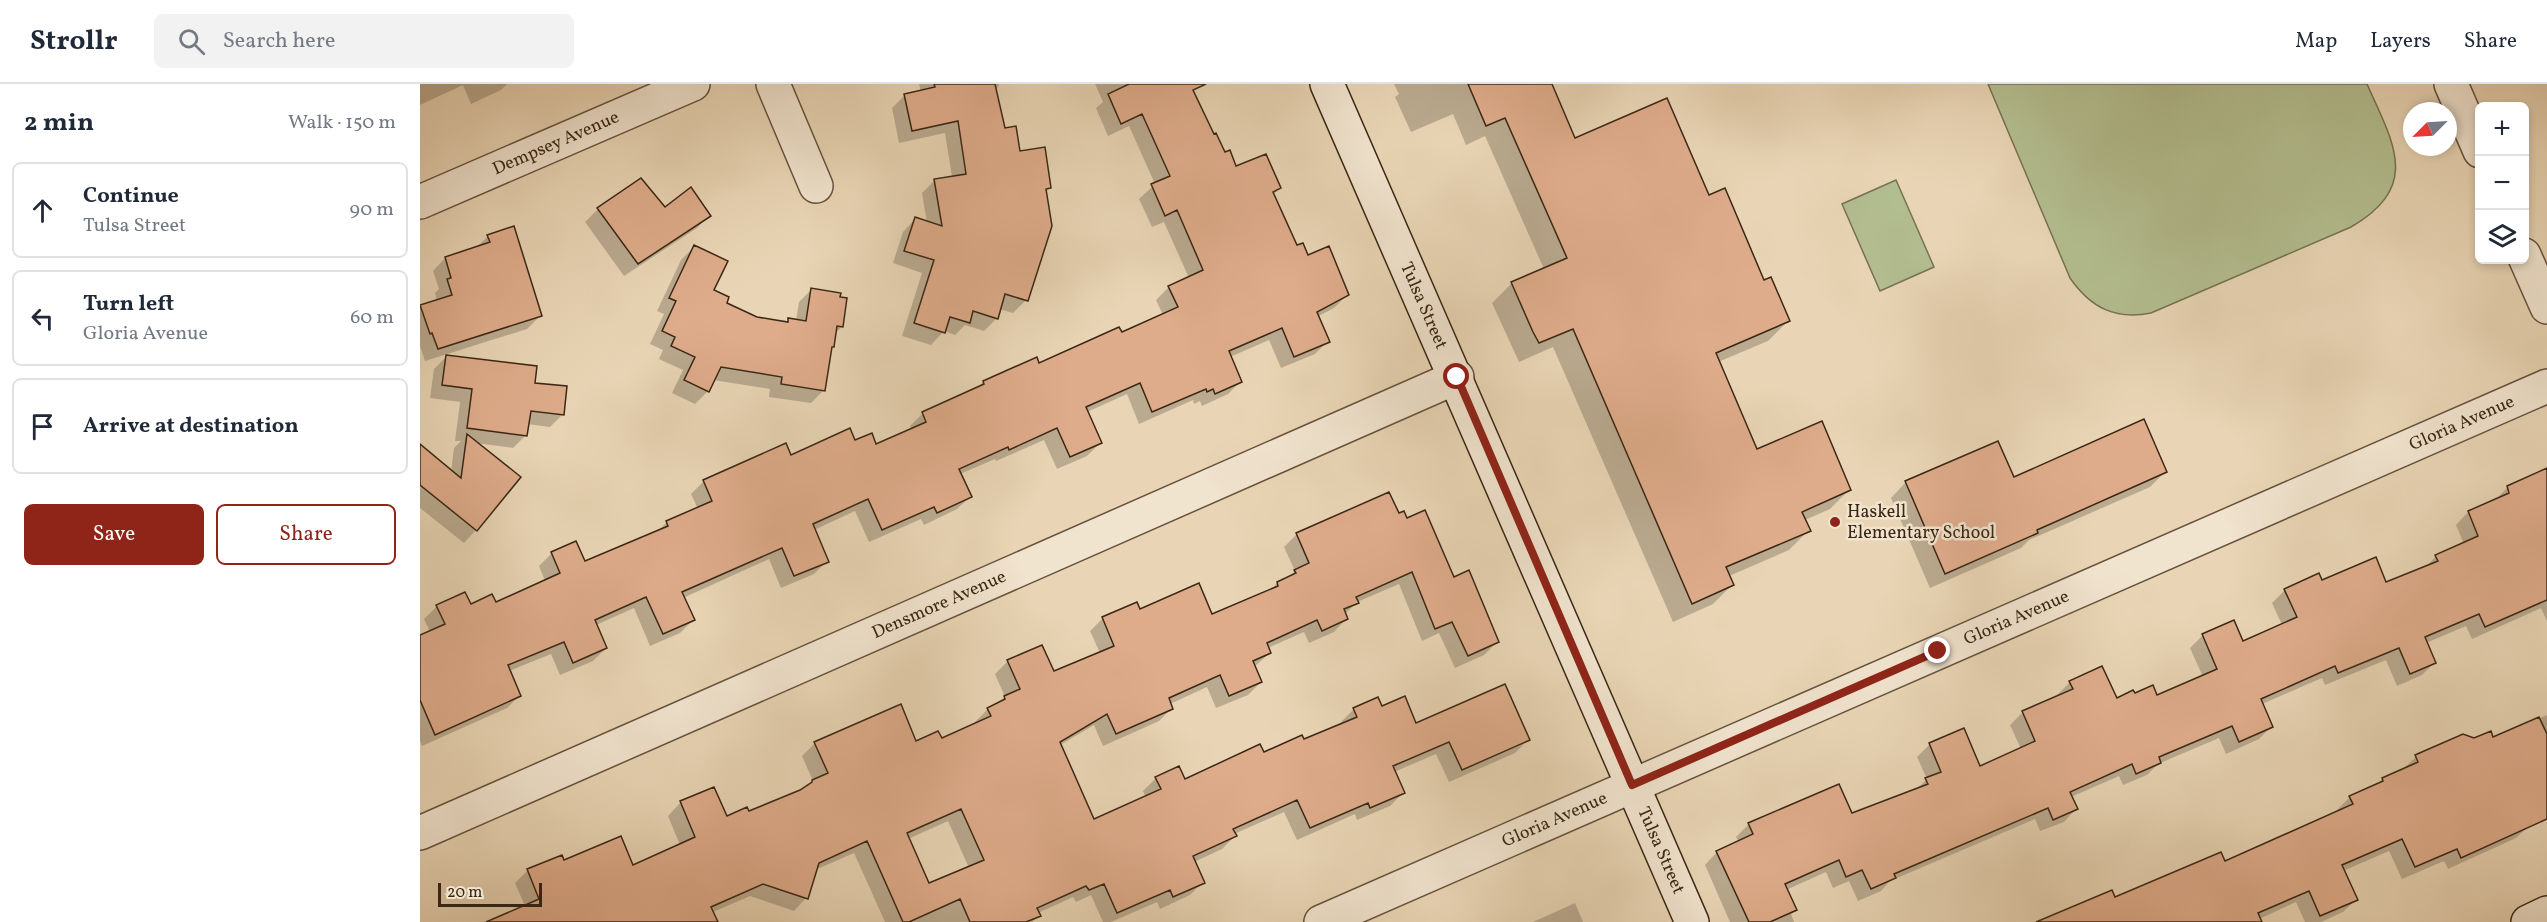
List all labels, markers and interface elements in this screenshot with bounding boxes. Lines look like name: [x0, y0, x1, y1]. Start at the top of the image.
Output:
search box: [154, 14, 574, 68]
text: Strollr: [30, 22, 118, 61]
icon: search: [175, 25, 208, 58]
text: Search here: [223, 26, 335, 57]
text: Map: [2295, 27, 2337, 56]
text: Layers: [2370, 27, 2431, 56]
text: Share: [2464, 27, 2517, 56]
north arrow: [2403, 102, 2457, 156]
map controls: [2475, 102, 2529, 264]
button: +: [2475, 102, 2529, 156]
text: 2 min: [24, 105, 94, 141]
street label: Dempsey Avenue: [489, 105, 623, 182]
text: Walk · 150 m: [288, 109, 396, 137]
button: −: [2475, 156, 2529, 210]
text: Continue: [83, 181, 179, 212]
icon: ahead: [26, 194, 59, 227]
text: 90 m: [350, 196, 394, 224]
button: layers: [2475, 210, 2529, 264]
text: Tulsa Street: [83, 212, 186, 240]
street label: Tulsa Street: [1394, 258, 1454, 353]
text: Turn left: [83, 289, 174, 320]
icon: left: [26, 302, 59, 335]
text: 60 m: [350, 304, 394, 332]
text: Gloria Avenue: [83, 320, 208, 348]
route start: [1443, 363, 1469, 389]
street label: Gloria Avenue: [2405, 389, 2518, 457]
icon: arrive: [26, 410, 59, 443]
text: Arrive at destination: [83, 411, 299, 442]
place label: Haskell Elementary School: [1847, 500, 1995, 546]
button: Save: [24, 504, 204, 565]
button: Share: [216, 504, 396, 565]
marker: Haskell Elementary School: [1828, 515, 1842, 529]
street label: Densmore Avenue: [868, 564, 1010, 645]
street label: Gloria Avenue: [1960, 584, 2073, 652]
route end: [1924, 637, 1950, 663]
street label: Gloria Avenue: [1498, 786, 1611, 854]
street label: Tulsa Street: [1631, 803, 1691, 898]
scale bar: [438, 880, 542, 908]
text: 20 m: [447, 882, 482, 904]

